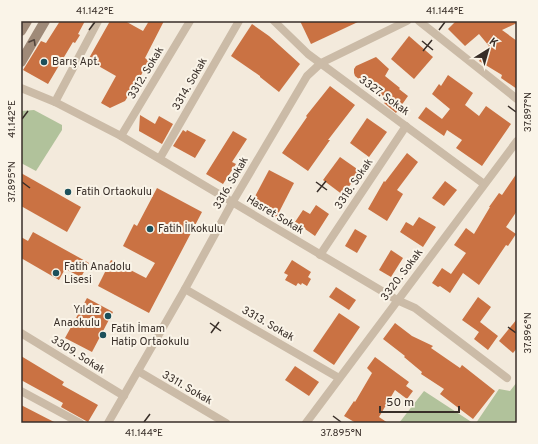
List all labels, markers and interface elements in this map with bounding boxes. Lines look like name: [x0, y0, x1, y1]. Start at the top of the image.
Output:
text: 41.142°E: [76, 5, 114, 18]
text: 41.144°E: [426, 5, 464, 18]
north arrow: [468, 30, 508, 70]
text: K: [486, 35, 501, 51]
one-way arrow: [29, 39, 36, 46]
street label: 3312. Sokak: [125, 44, 167, 102]
place label: Barış Apt.: [52, 55, 100, 69]
street label: 3314. Sokak: [169, 55, 211, 113]
marker: Barış Apt.: [39, 57, 49, 67]
street label: 3327. Sokak: [356, 73, 412, 119]
text: 37.897°N: [522, 92, 535, 132]
text: 41.142°E: [6, 100, 19, 138]
street label: 3316. Sokak: [210, 154, 252, 212]
street label: 3318. Sokak: [332, 156, 376, 212]
text: 37.895°N: [6, 161, 19, 203]
place label: Fatih Ortaokulu: [76, 185, 152, 199]
marker: Fatih Ortaokulu: [63, 187, 73, 197]
street label: Hasret Sokak: [244, 192, 306, 238]
place label: Fatih İlkokulu: [158, 221, 223, 236]
marker: Fatih İlkokulu: [145, 224, 155, 234]
street label: 3320. Sokak: [378, 246, 426, 304]
place label: Fatih Anadolu Lisesi: [64, 260, 131, 287]
marker: Fatih Anadolu Lisesi: [51, 268, 61, 278]
place label: Yıldız Anaokulu: [53, 303, 100, 330]
street label: 3313. Sokak: [239, 303, 297, 345]
marker: Yıldız Anaokulu: [103, 311, 113, 321]
text: 37.896°N: [522, 312, 535, 354]
place label: Fatih İmam Hatip Ortaokulu: [111, 321, 189, 349]
marker: Fatih İmam Hatip Ortaokulu: [98, 330, 108, 340]
street label: 3309. Sokak: [48, 333, 108, 377]
street label: 3311. Sokak: [159, 368, 215, 408]
scale bar: [380, 388, 459, 414]
text: 50 m: [386, 395, 414, 411]
text: 41.144°E: [125, 427, 163, 440]
text: 37.895°N: [320, 427, 362, 440]

